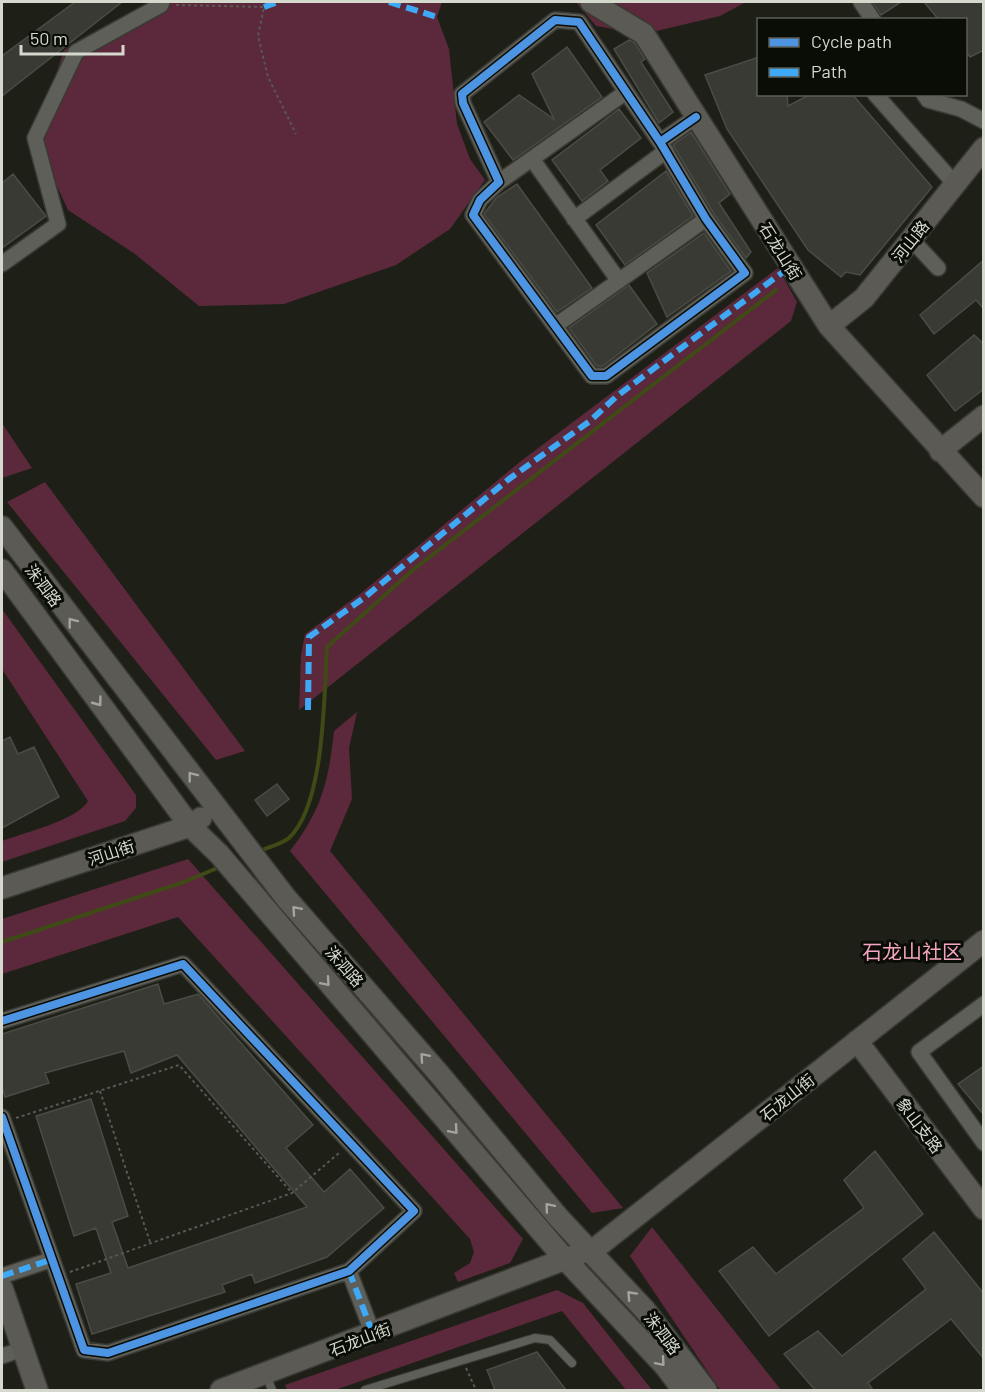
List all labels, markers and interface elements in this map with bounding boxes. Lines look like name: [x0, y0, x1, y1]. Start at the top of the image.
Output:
scale bar: [21, 18, 123, 56]
legend: [757, 18, 967, 96]
text: 50 m: [30, 27, 68, 49]
text: Cycle path: [811, 30, 892, 52]
text: Path: [811, 60, 847, 82]
street label: 河山路: [888, 216, 932, 266]
street label: 石龙山街: [756, 219, 806, 283]
street label: 洙泗路: [22, 560, 66, 610]
one-way arrow: [69, 618, 80, 629]
one-way arrow: [91, 695, 102, 706]
one-way arrow: [188, 772, 199, 783]
street label: 河山街: [85, 836, 137, 868]
one-way arrow: [292, 906, 303, 917]
district label: 石龙山社区: [862, 939, 962, 963]
street label: 洙泗路: [322, 942, 368, 990]
one-way arrow: [319, 975, 330, 986]
one-way arrow: [420, 1053, 431, 1064]
street label: 石龙山街: [756, 1069, 818, 1125]
street label: 象山支路: [893, 1094, 947, 1156]
one-way arrow: [446, 1123, 457, 1134]
one-way arrow: [546, 1202, 557, 1213]
one-way arrow: [627, 1291, 638, 1301]
street label: 洙泗路: [641, 1308, 685, 1358]
street label: 石龙山街: [327, 1319, 393, 1359]
one-way arrow: [654, 1355, 665, 1366]

